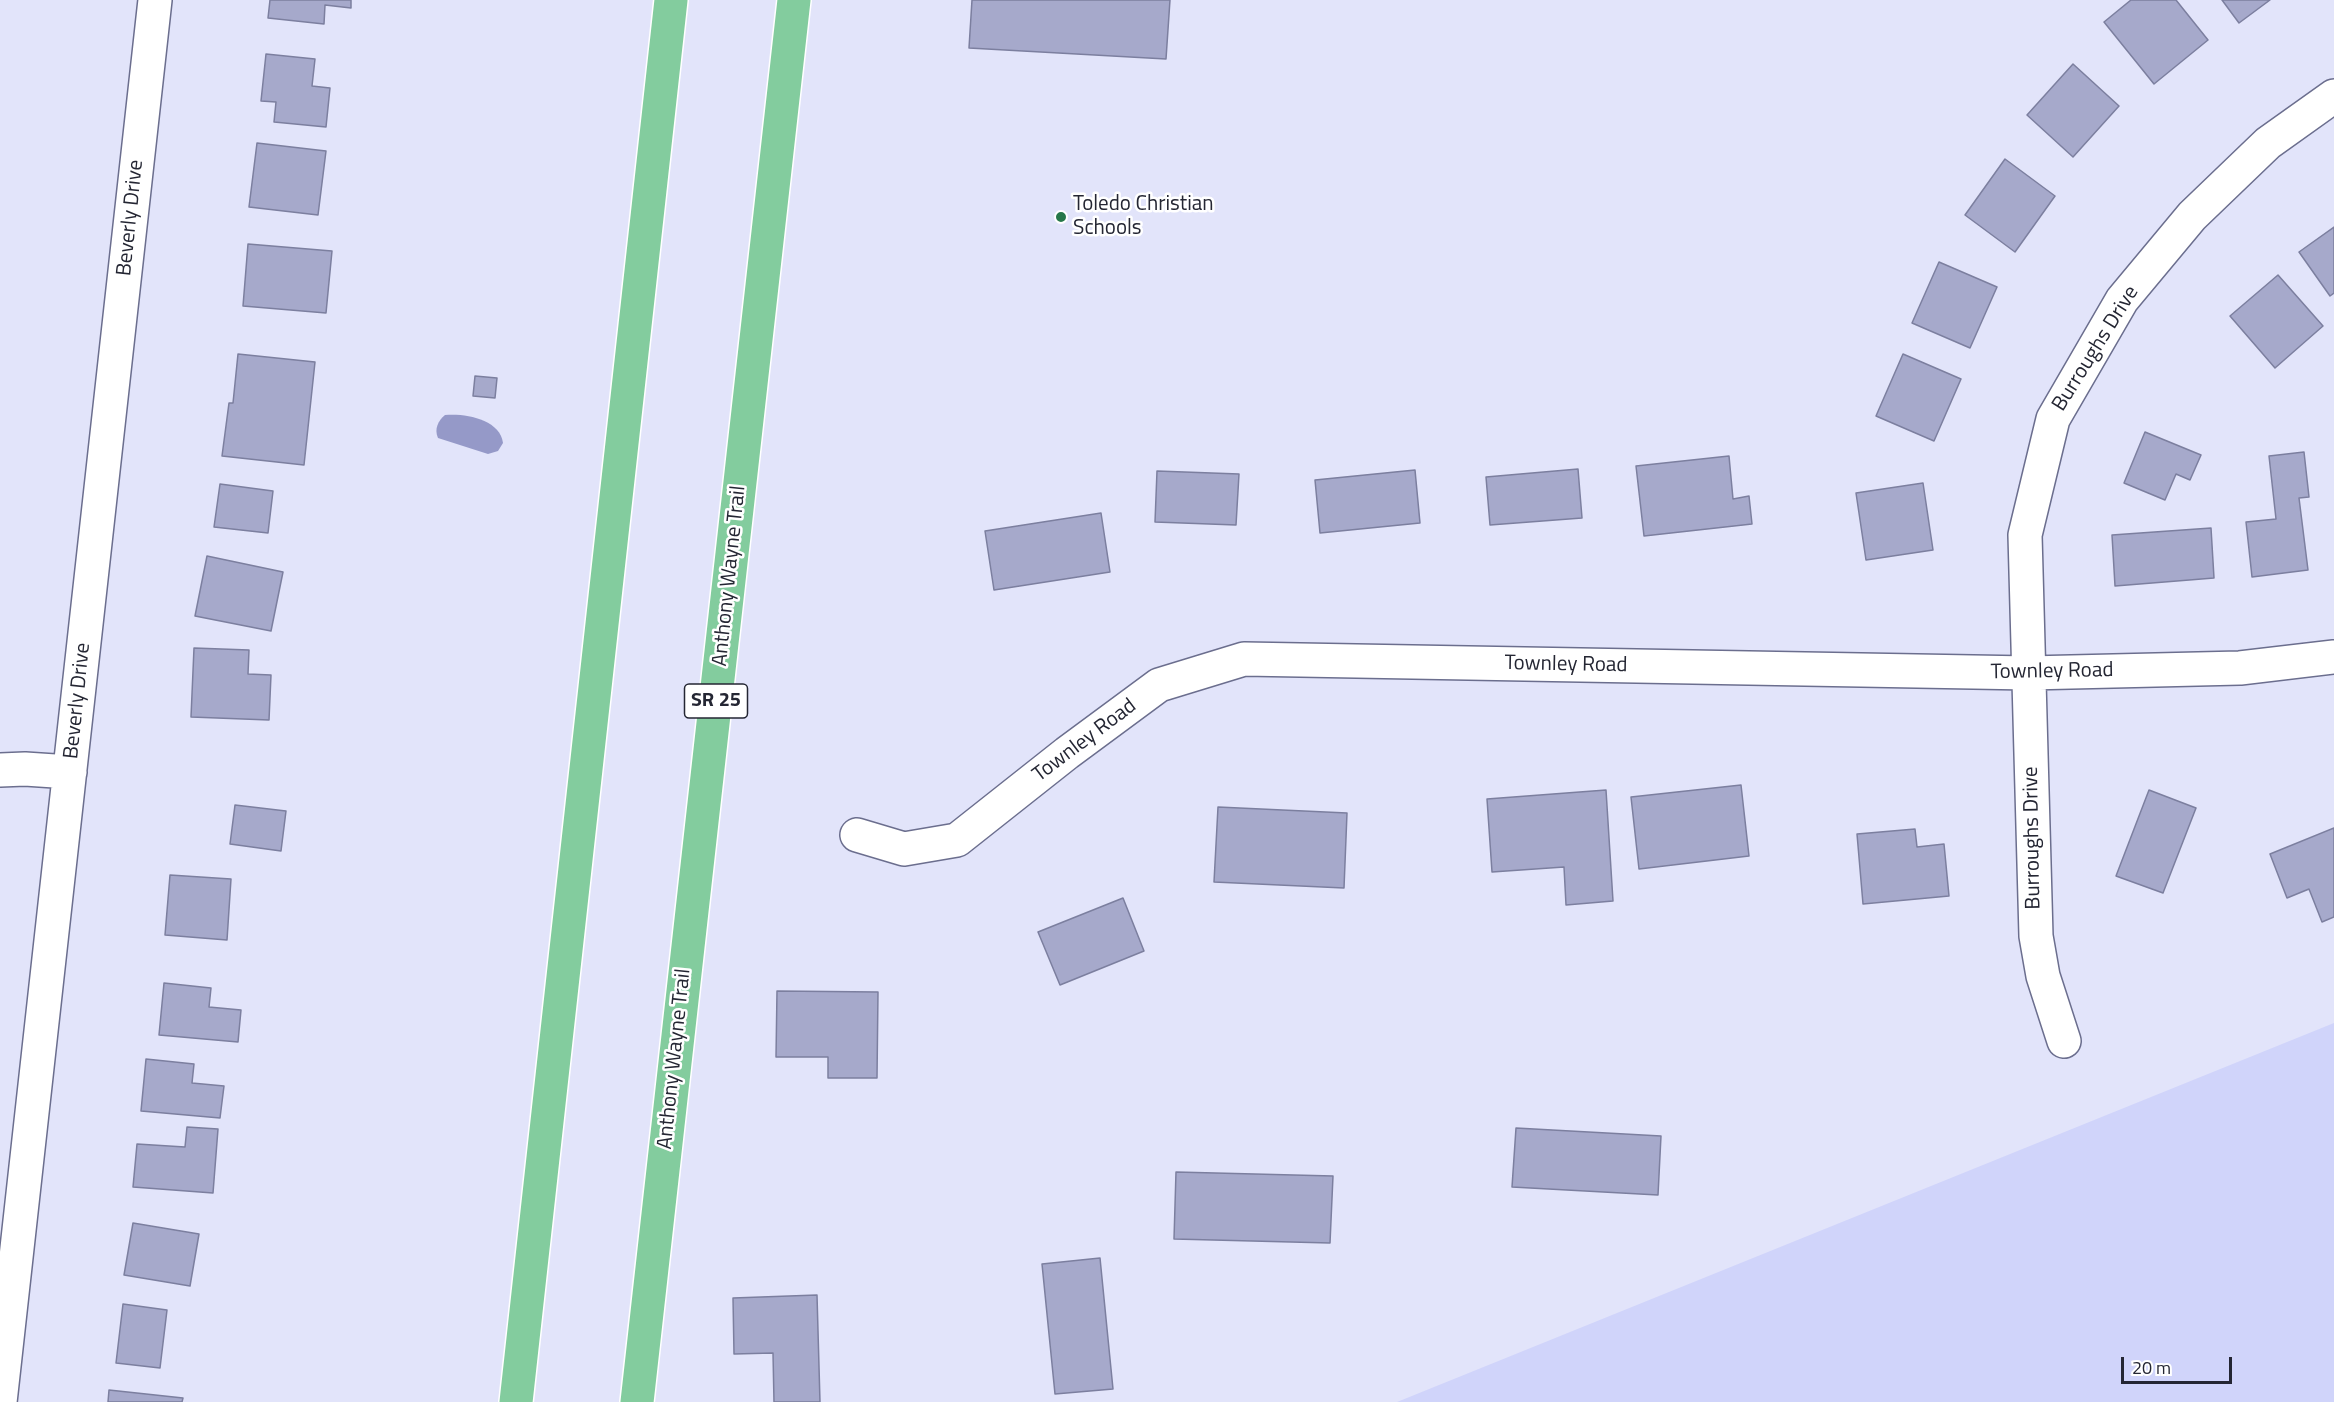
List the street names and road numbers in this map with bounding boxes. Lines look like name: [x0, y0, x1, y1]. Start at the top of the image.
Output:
street label: Beverly Drive: [112, 159, 150, 277]
street label: Burroughs Drive: [2047, 282, 2145, 416]
street label: Anthony Wayne Trail: [708, 485, 752, 667]
street label: Beverly Drive: [59, 642, 97, 760]
street label: Townley Road: [1504, 651, 1628, 679]
street label: Townley Road: [1990, 658, 2114, 686]
road number: SR 25: [684, 684, 748, 718]
street label: Townley Road: [1028, 694, 1142, 788]
street label: Burroughs Drive: [2019, 766, 2047, 910]
street label: Anthony Wayne Trail: [653, 968, 697, 1150]

